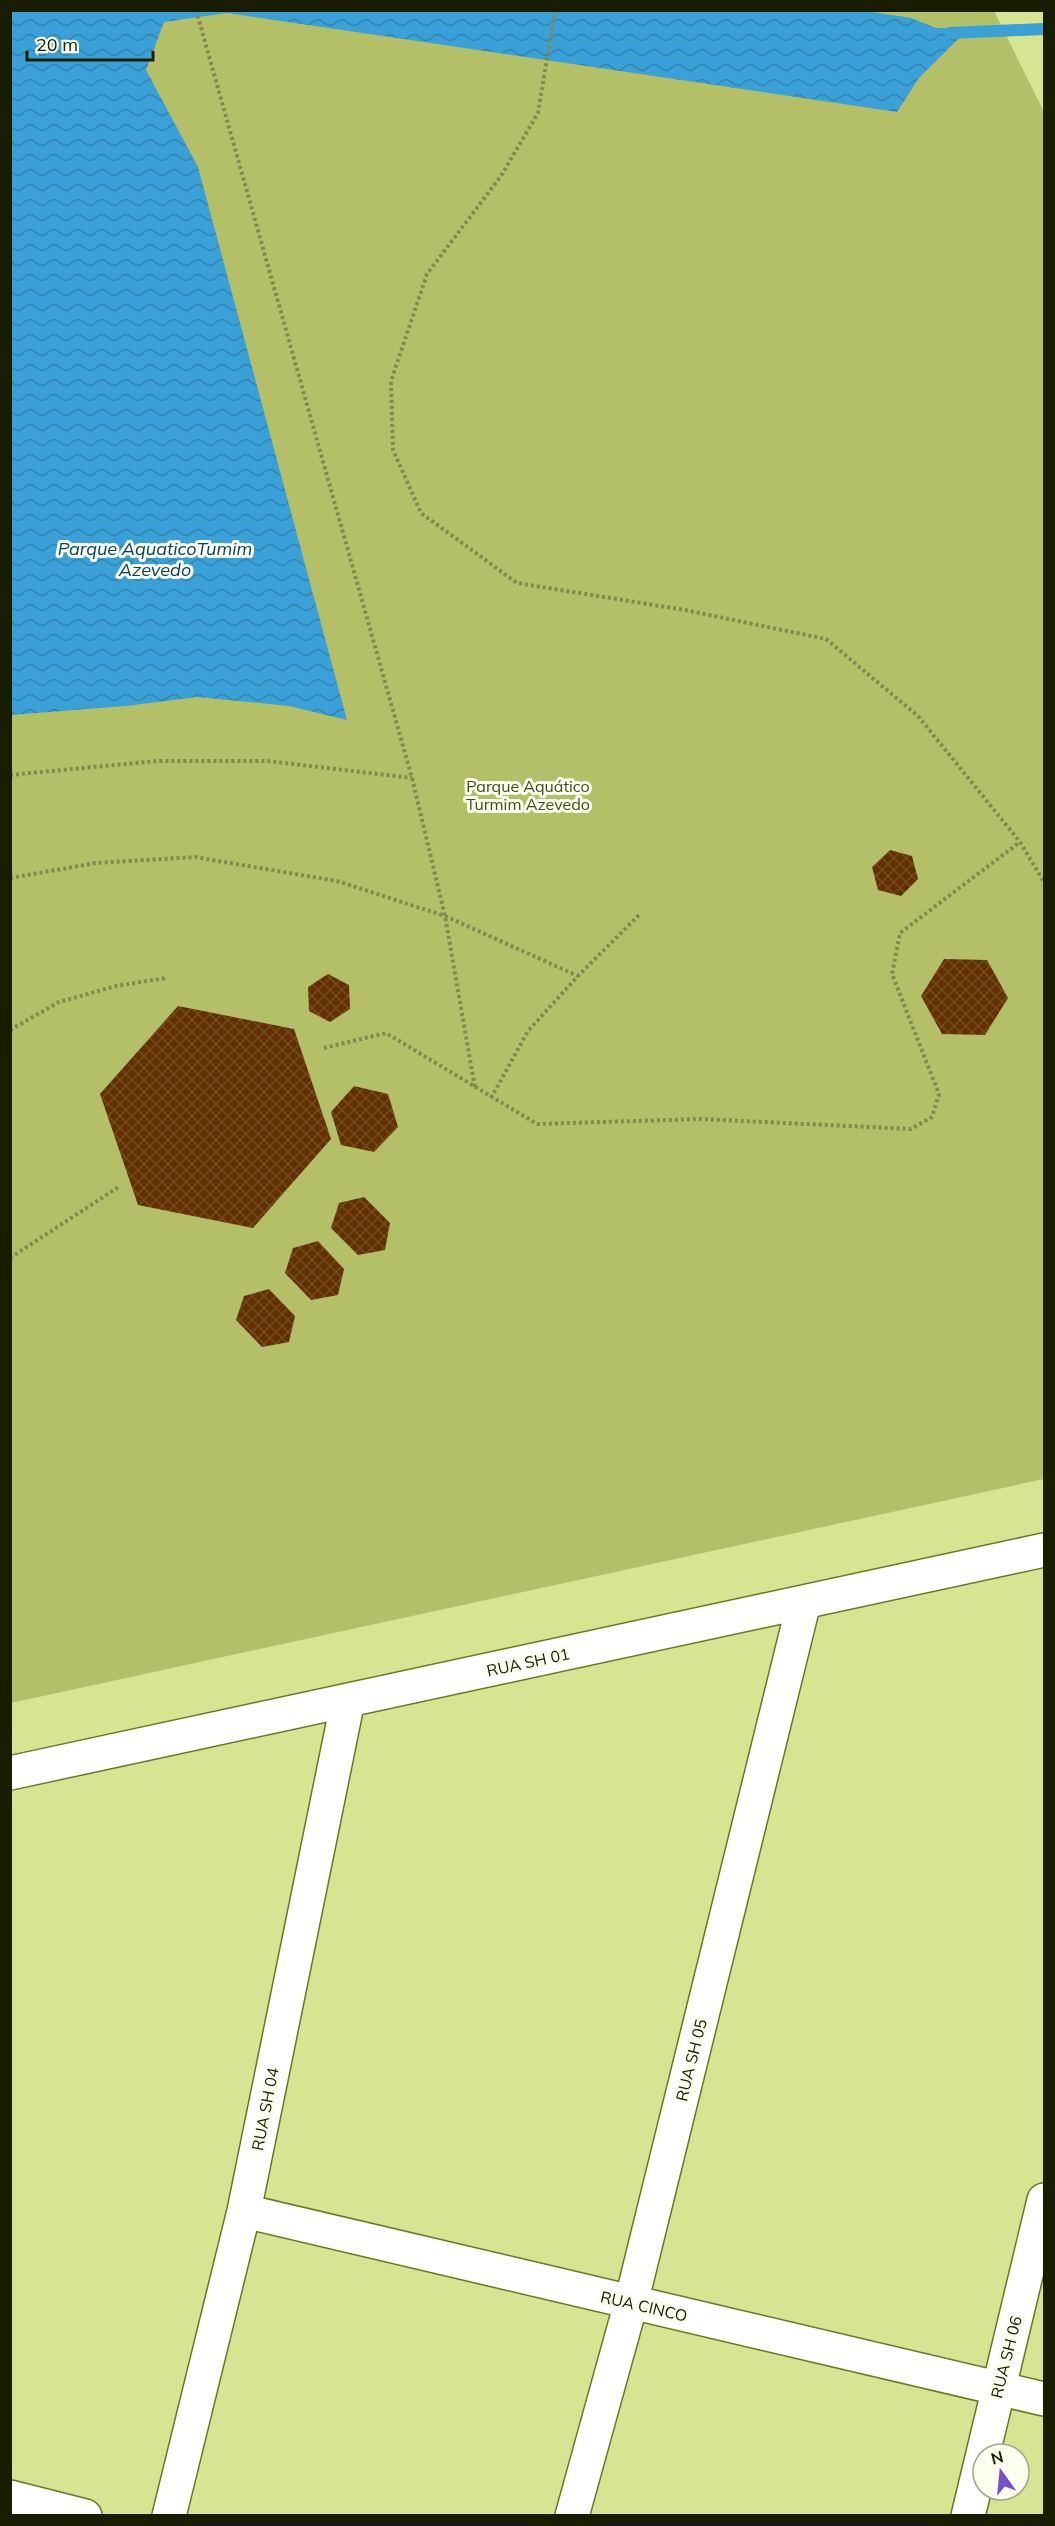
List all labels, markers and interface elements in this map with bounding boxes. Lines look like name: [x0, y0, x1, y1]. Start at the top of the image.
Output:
scale bar: [27, 24, 153, 62]
text: 20 m: [36, 33, 78, 56]
water label: Parque AquaticoTumim Azevedo: [58, 537, 252, 581]
park label: Parque Aquático Turmim Azevedo: [466, 776, 590, 814]
street label: RUA SH 01: [485, 1643, 571, 1681]
street label: RUA SH 05: [671, 2017, 711, 2103]
street label: RUA SH 04: [247, 2065, 283, 2152]
street label: RUA CINCO: [599, 2286, 689, 2326]
street label: RUA SH 06: [986, 2314, 1026, 2400]
north arrow: [971, 2442, 1031, 2502]
text: N: [989, 2446, 1006, 2469]

